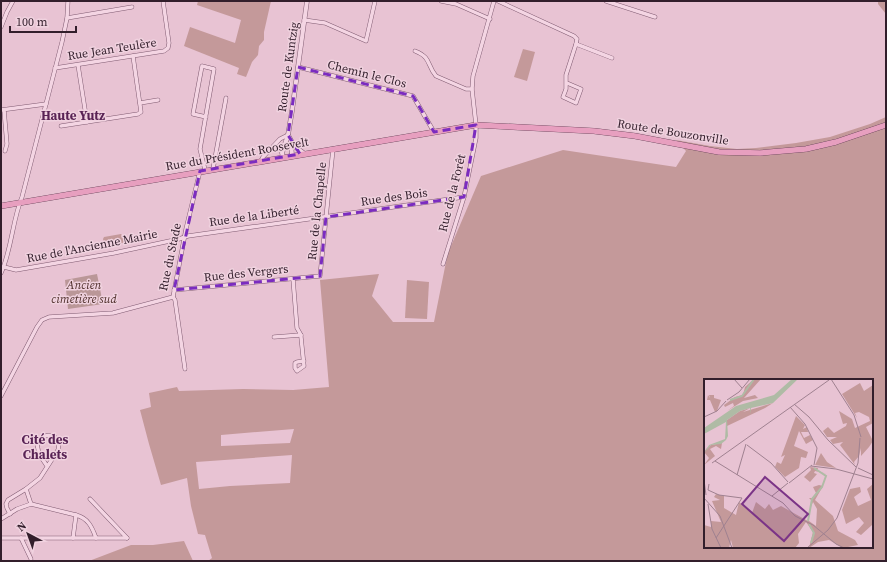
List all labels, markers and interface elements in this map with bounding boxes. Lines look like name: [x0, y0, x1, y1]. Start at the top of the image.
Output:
scale bar: [10, 8, 76, 34]
text: 100 m: [16, 14, 48, 30]
street label: Route de Kuntzig: [274, 21, 302, 113]
street label: Rue Jean Teulère: [66, 34, 158, 64]
street label: Chemin le Clos: [326, 56, 408, 92]
district label: Haute Yutz: [41, 107, 105, 124]
street label: Route de Bouzonville: [616, 115, 730, 149]
street label: Rue du Président Roosevelt: [164, 134, 310, 174]
street label: Rue de la Forêt: [435, 152, 469, 234]
street label: Rue de la Chapelle: [304, 161, 330, 261]
street label: Rue des Bois: [360, 184, 428, 210]
street label: Rue de la Liberté: [208, 202, 300, 230]
street label: Rue du Stade: [155, 222, 185, 292]
street label: Rue de l'Ancienne Mairie: [25, 225, 159, 267]
street label: Rue des Vergers: [203, 261, 289, 285]
park label: Ancien cimetière sud: [51, 277, 117, 307]
inset map: [704, 379, 873, 548]
district label: Cité des Chalets: [22, 431, 68, 463]
north arrow: [8, 514, 48, 554]
text: N: [14, 519, 30, 535]

